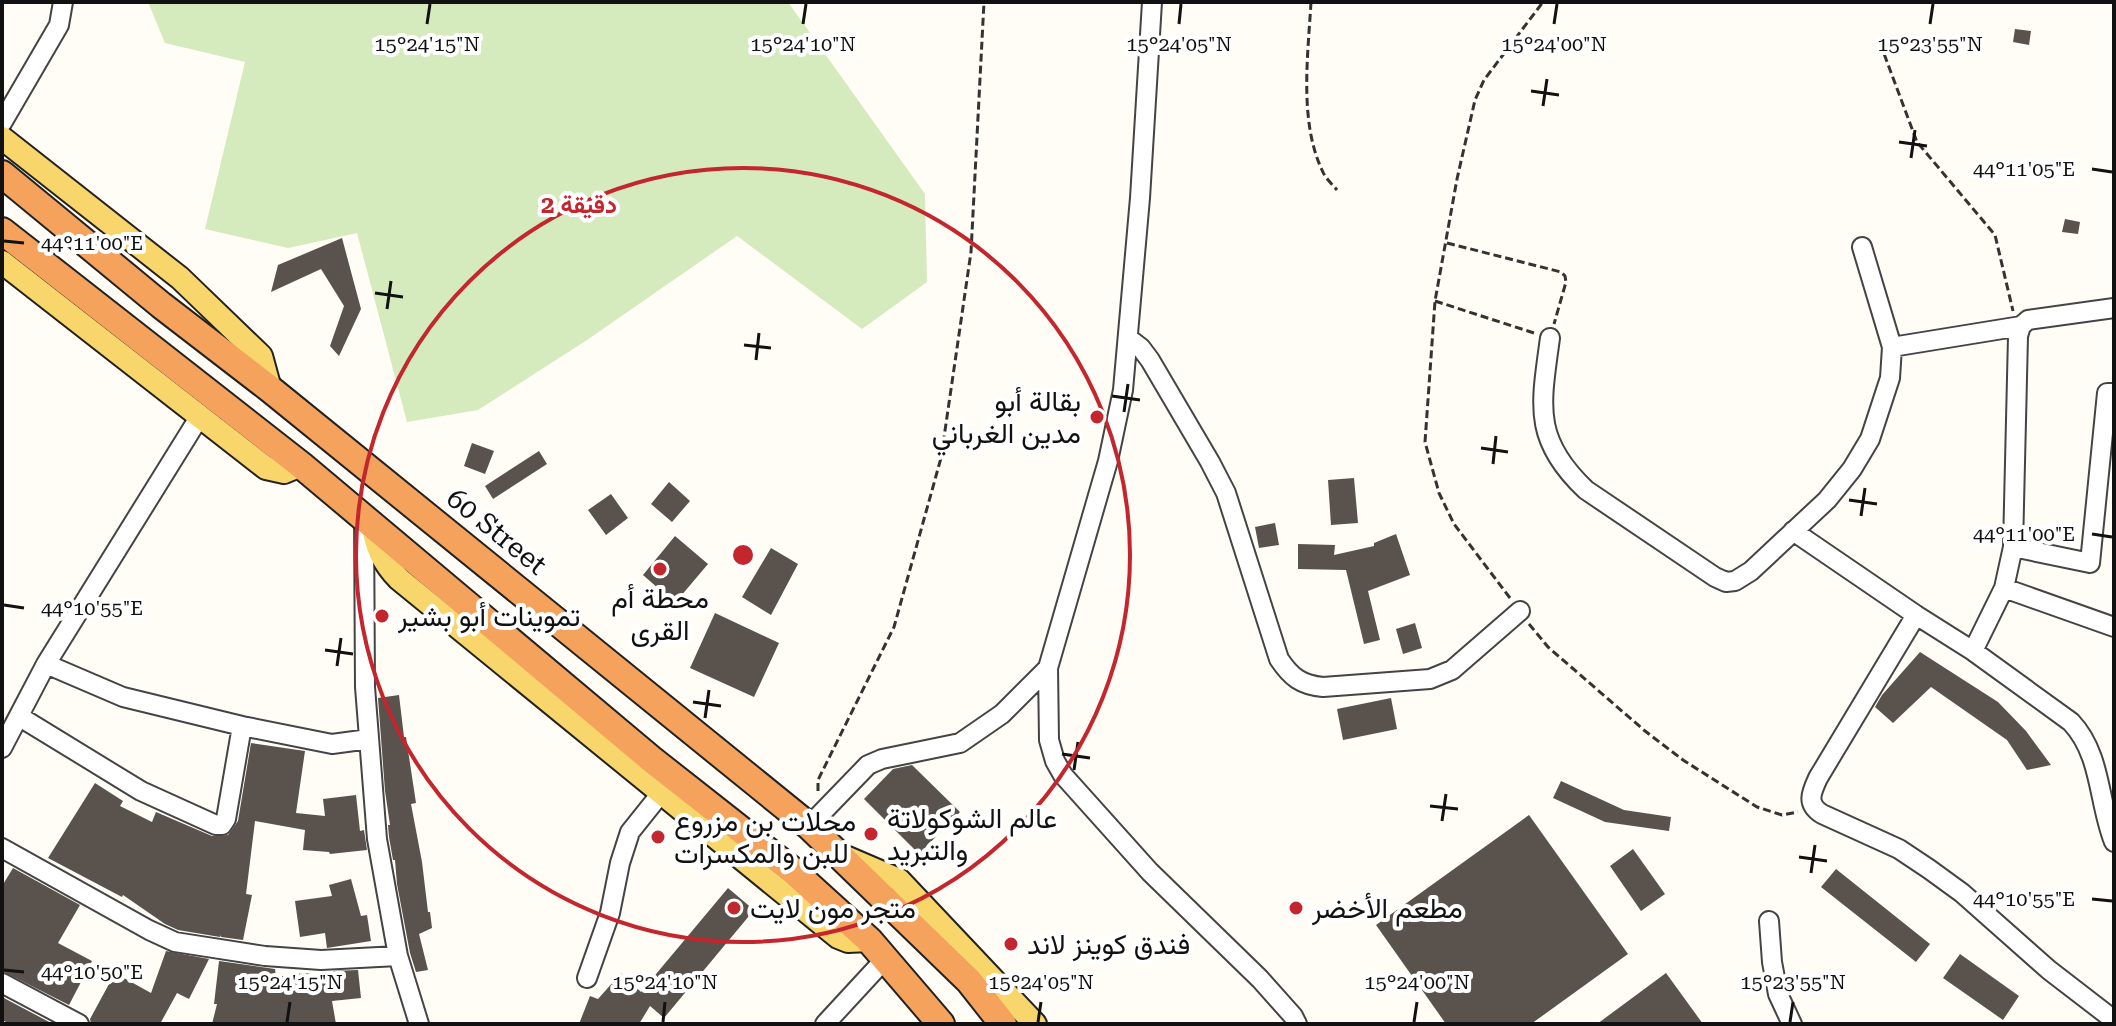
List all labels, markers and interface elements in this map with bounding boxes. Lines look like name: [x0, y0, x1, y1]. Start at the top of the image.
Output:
text: 15°24'15"N: [374, 32, 480, 56]
text: 15°24'10"N: [750, 32, 856, 56]
text: 15°24'05"N: [1126, 32, 1232, 56]
text: 15°24'00"N: [1501, 32, 1607, 56]
text: 15°23'55"N: [1877, 32, 1983, 56]
text: 44°11'05"E: [1973, 157, 2075, 181]
text: 2 دقيقة: [541, 191, 617, 219]
text: 44°11'00"E: [41, 231, 143, 255]
place label: بقالة أبو مدين الغرباني: [932, 385, 1081, 456]
marker: بقالة أبو مدين الغرباني: [1088, 408, 1106, 426]
street label: 60 Street: [440, 481, 553, 582]
text: 44°11'00"E: [1973, 522, 2075, 546]
centre of rings: [729, 541, 757, 569]
marker: محطة أم القرى: [651, 560, 669, 578]
place label: محطة أم القرى: [611, 582, 709, 648]
text: 44°10'55"E: [41, 596, 143, 620]
place label: تموينات أبو بشير: [397, 600, 580, 634]
marker: تموينات أبو بشير: [373, 607, 391, 625]
place label: عالم الشوكولاتة والتبريد: [887, 802, 1057, 868]
place label: محلات بن مزروع للبن والمكسرات: [674, 805, 856, 871]
marker: عالم الشوكولاتة والتبريد: [862, 825, 880, 843]
marker: محلات بن مزروع للبن والمكسرات: [649, 828, 667, 846]
text: 44°10'55"E: [1973, 887, 2075, 911]
place label: متجر مون لايت: [750, 892, 916, 926]
place label: مطعم الأخضر: [1311, 892, 1463, 927]
marker: متجر مون لايت: [725, 899, 743, 917]
marker: مطعم الأخضر: [1287, 899, 1305, 917]
place label: فندق كوينز لاند: [1027, 928, 1190, 962]
marker: فندق كوينز لاند: [1002, 935, 1020, 953]
text: 44°10'50"E: [41, 960, 143, 984]
text: 15°24'15"N: [237, 970, 343, 994]
text: 15°24'10"N: [612, 970, 718, 994]
text: 15°24'05"N: [988, 970, 1094, 994]
text: 15°24'00"N: [1364, 970, 1470, 994]
text: 15°23'55"N: [1740, 970, 1846, 994]

